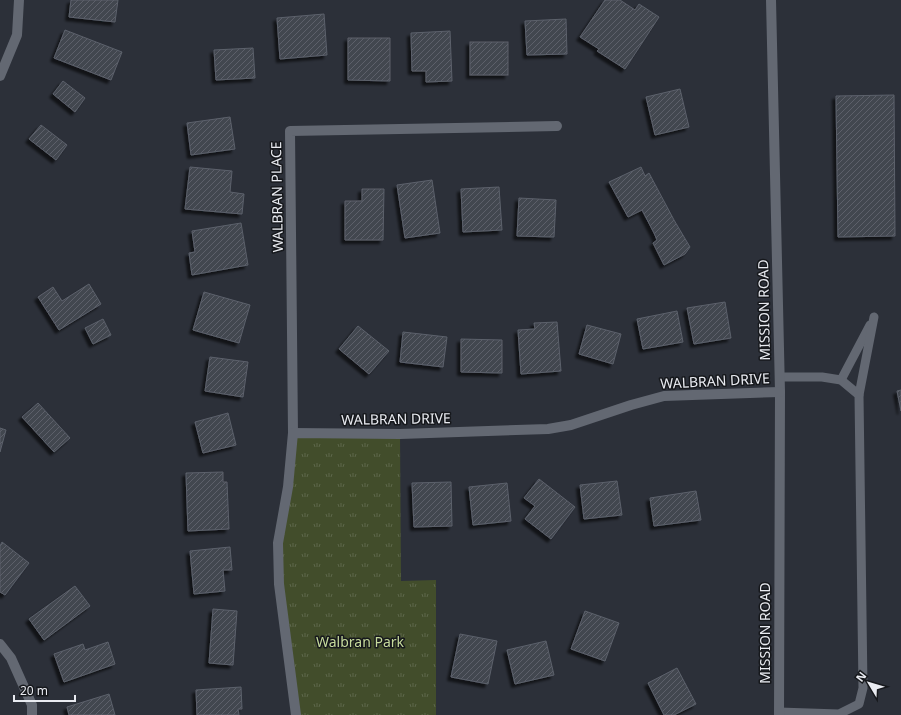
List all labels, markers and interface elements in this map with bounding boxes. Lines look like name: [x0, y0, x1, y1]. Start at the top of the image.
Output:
street label: WALBRAN PLACE: [266, 141, 287, 253]
street label: MISSION ROAD: [753, 259, 774, 361]
street label: WALBRAN DRIVE: [660, 368, 770, 393]
street label: WALBRAN DRIVE: [341, 408, 451, 429]
street label: MISSION ROAD: [755, 582, 774, 684]
park label: Walbran Park: [316, 632, 405, 651]
north arrow: [849, 663, 889, 703]
text: N: [852, 668, 869, 685]
scale bar: [14, 677, 75, 703]
text: 20 m: [20, 682, 48, 699]

